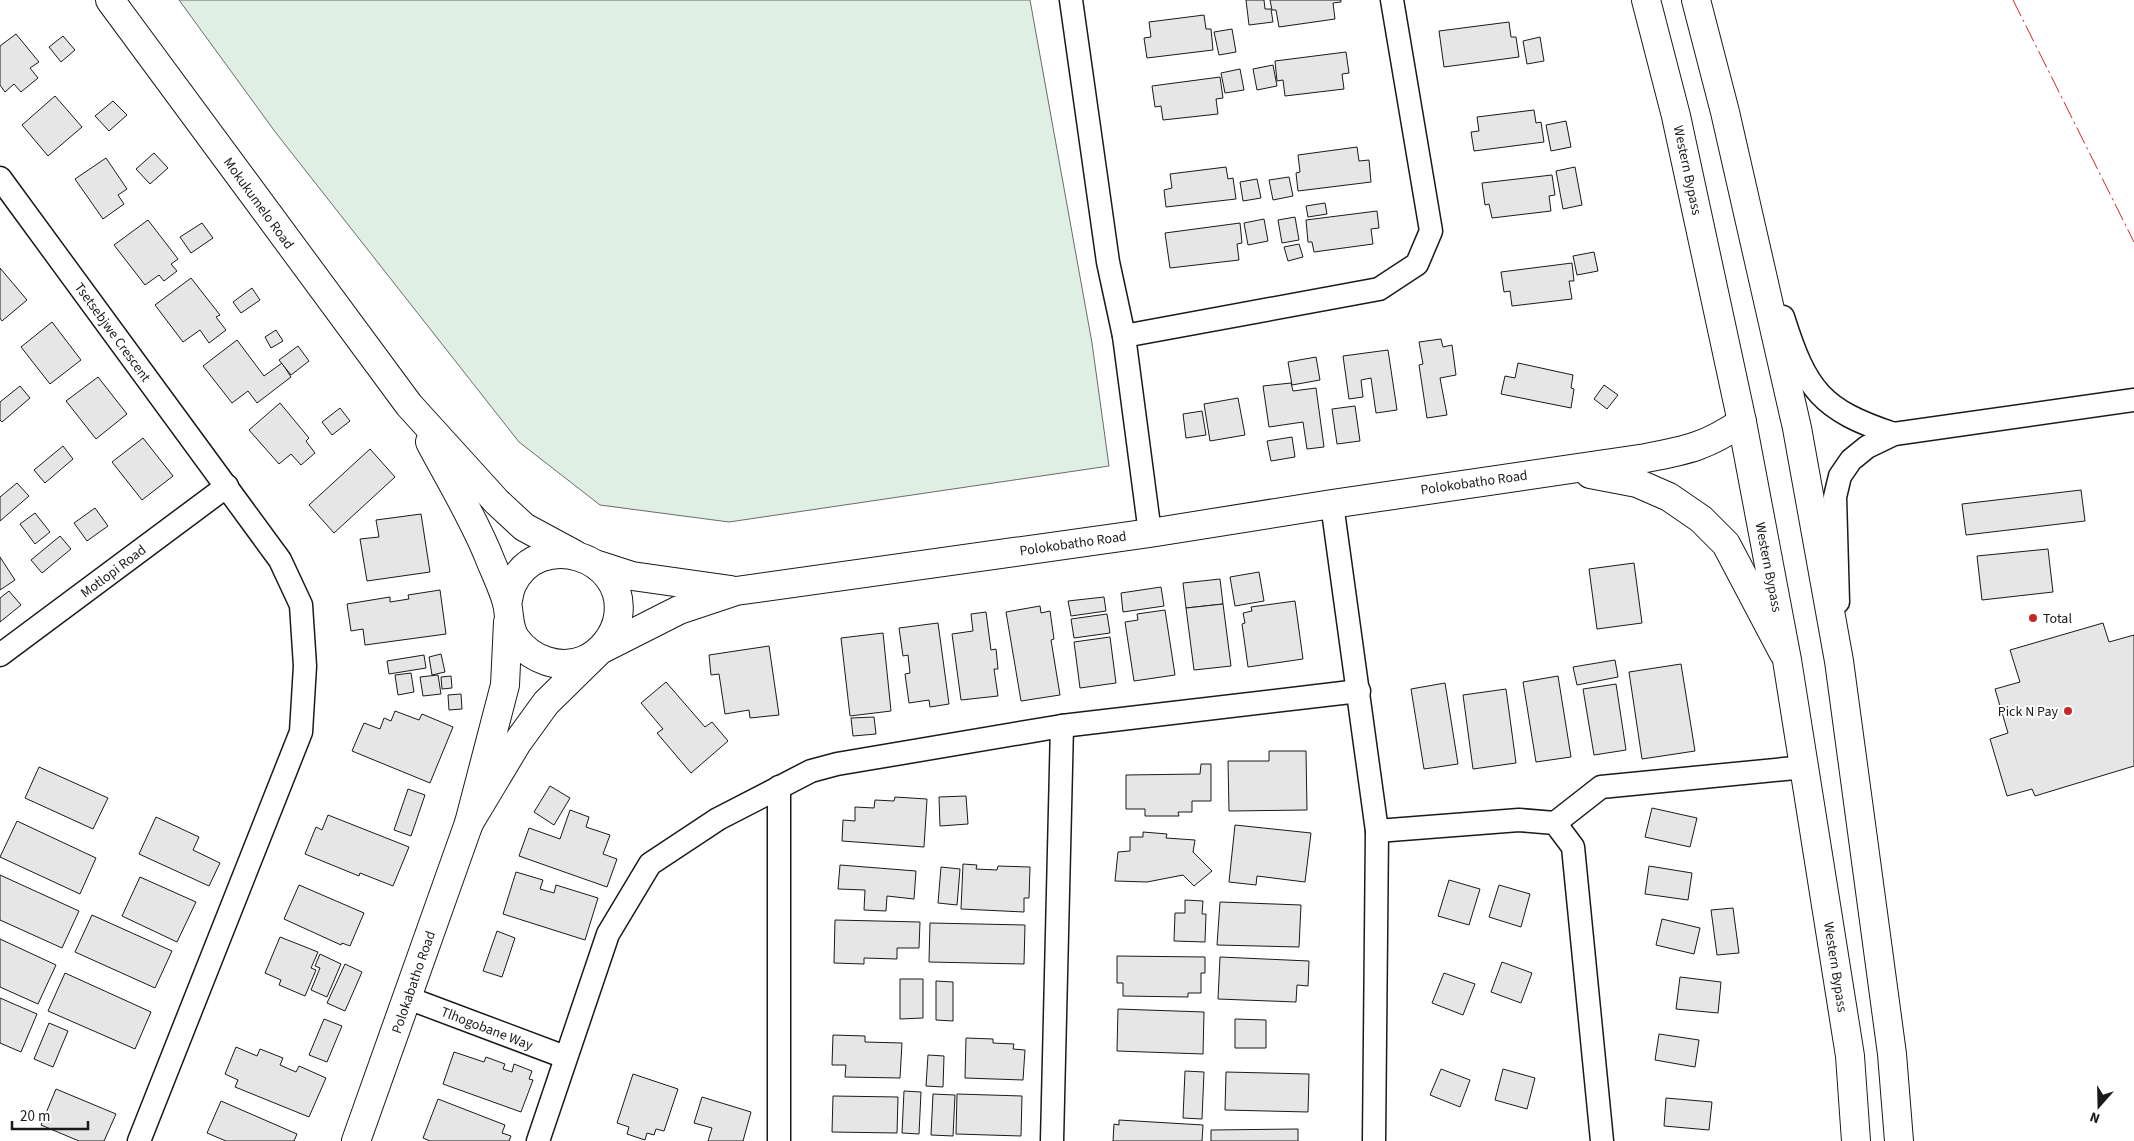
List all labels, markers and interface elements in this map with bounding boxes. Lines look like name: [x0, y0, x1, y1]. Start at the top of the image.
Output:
street label: Western Bypass: [1668, 123, 1706, 217]
street label: Mokukumelo Road: [218, 154, 298, 254]
street label: Tsetsebjwe Crescent: [69, 279, 155, 387]
street label: Polokobatho Road: [1419, 466, 1529, 500]
street label: Western Bypass: [1749, 520, 1787, 614]
street label: Polokobatho Road: [1018, 527, 1128, 561]
street label: Motlopi Road: [77, 540, 151, 603]
place label: Total: [2043, 609, 2072, 629]
marker: Total: [2027, 612, 2039, 624]
place label: Pick N Pay: [1998, 702, 2058, 722]
marker: Pick N Pay: [2062, 705, 2074, 717]
street label: Western Bypass: [1818, 921, 1852, 1014]
street label: Polokabatho Road: [387, 928, 441, 1036]
street label: Tlhogobane Way: [438, 1002, 536, 1056]
north arrow: [2074, 1081, 2124, 1131]
scale bar: [12, 1098, 89, 1130]
text: 20 m: [20, 1106, 50, 1127]
text: N: [2087, 1106, 2103, 1128]

